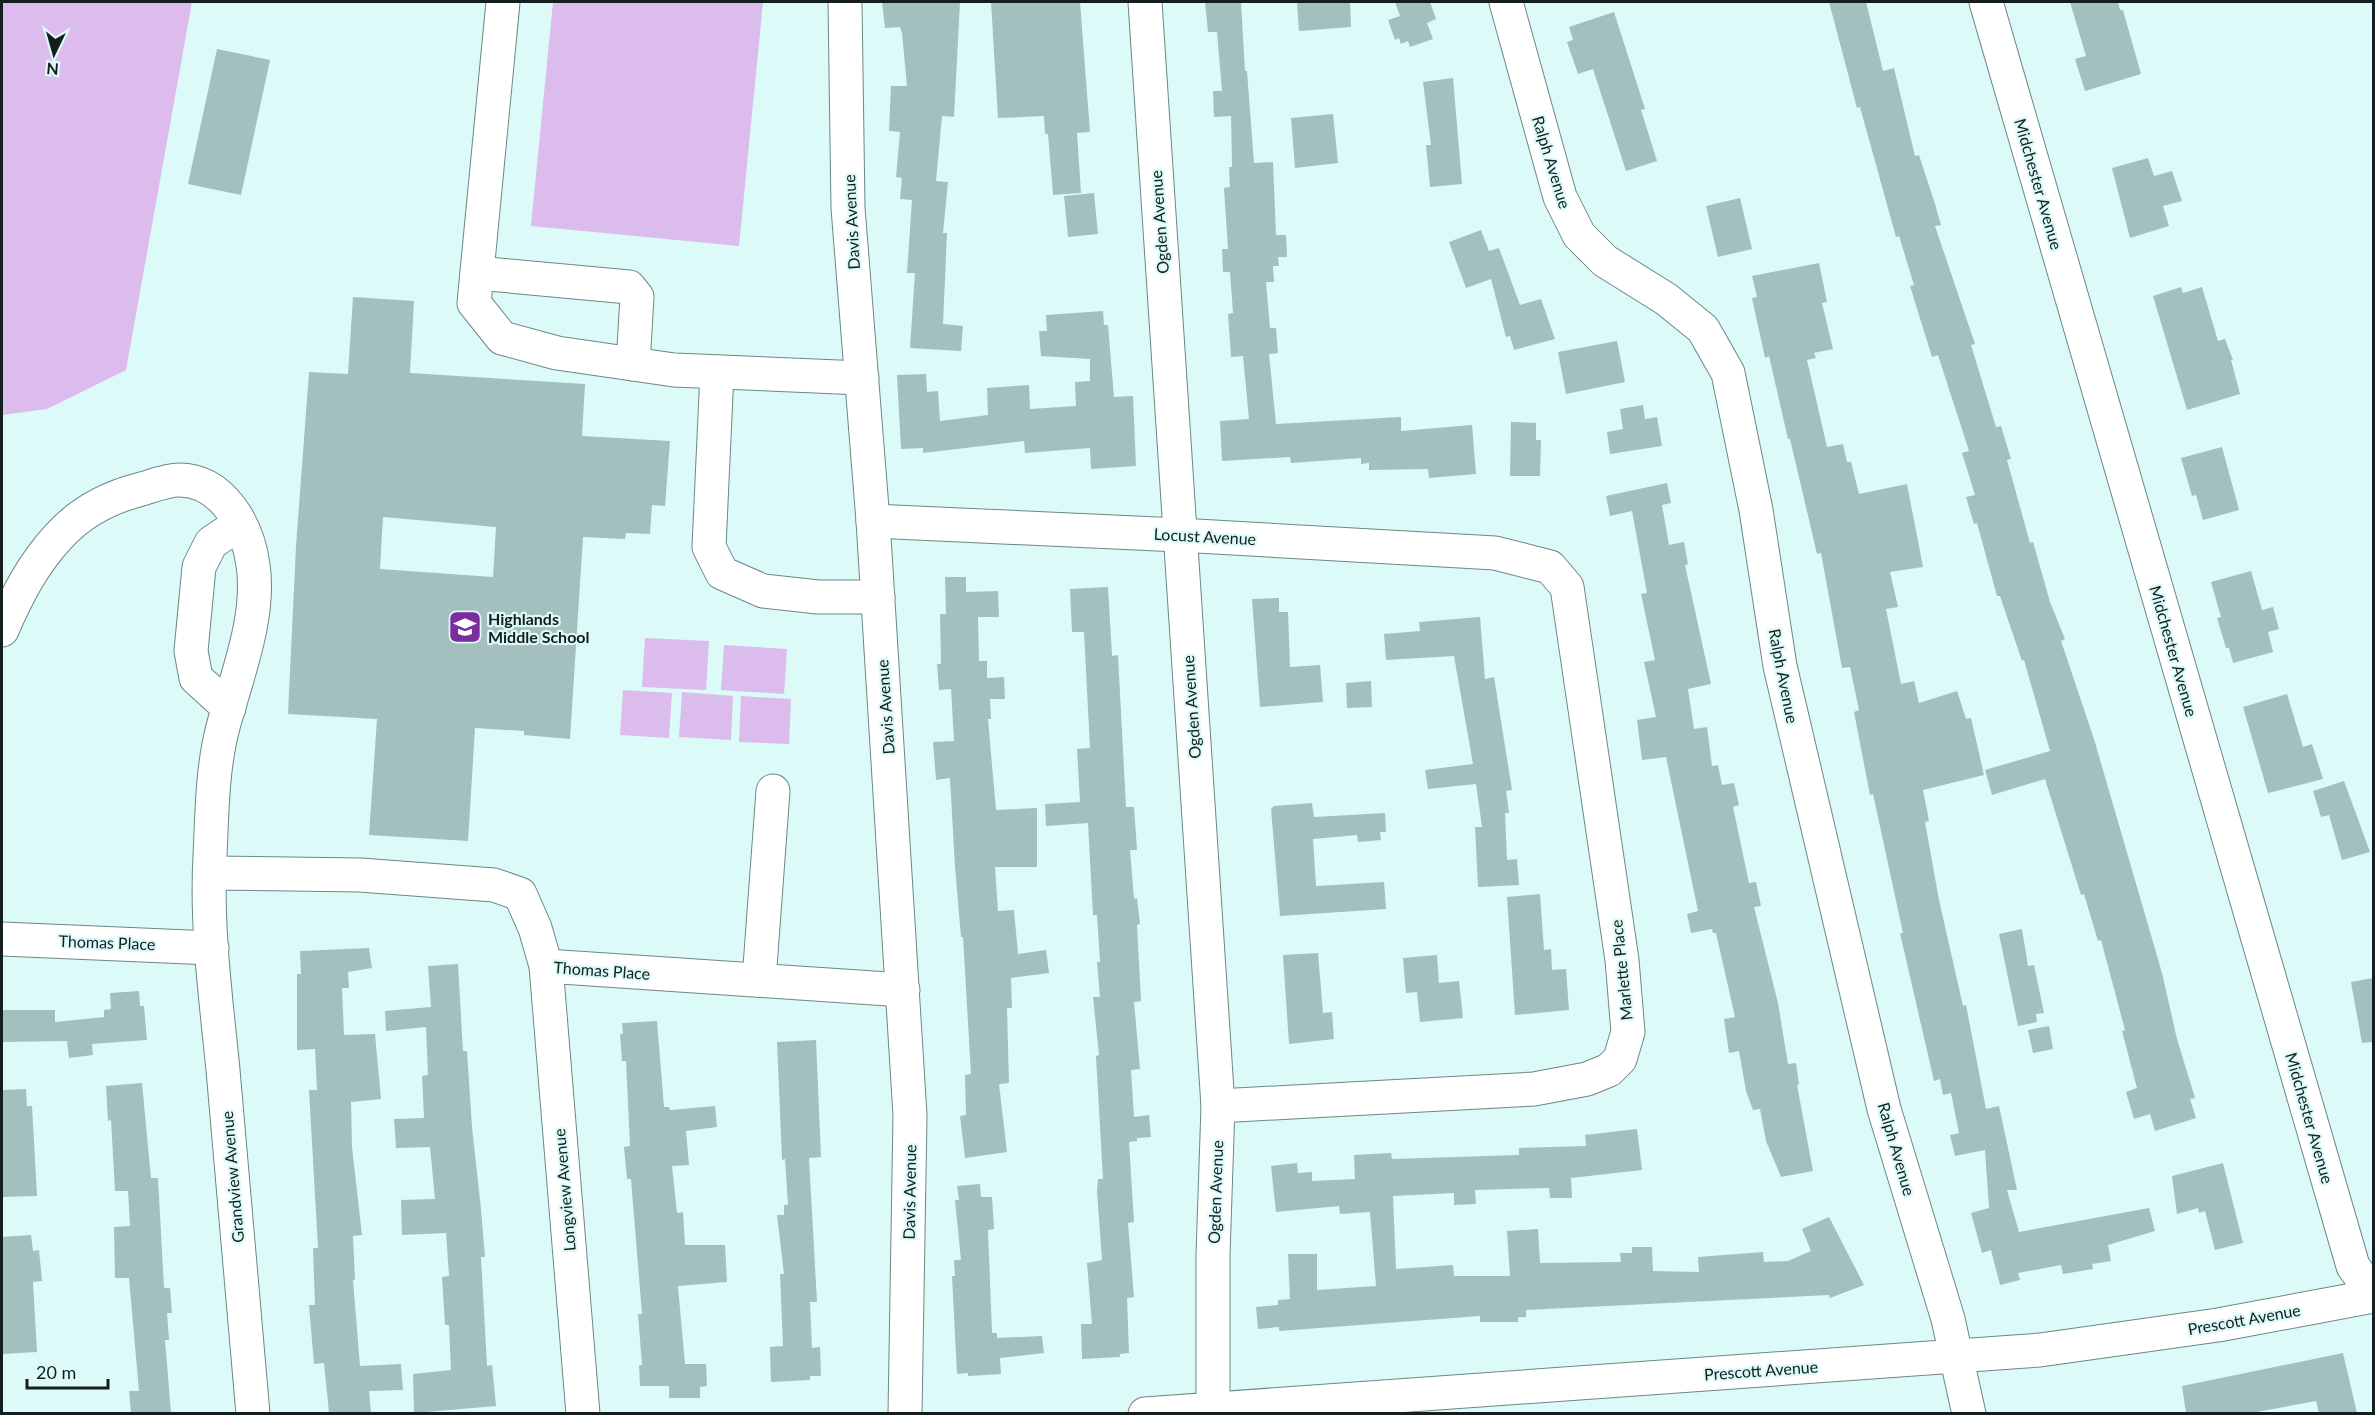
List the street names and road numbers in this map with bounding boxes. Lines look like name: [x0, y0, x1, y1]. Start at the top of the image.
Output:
street label: Ralph Avenue: [1529, 113, 1575, 211]
street label: Midchester Avenue: [2011, 116, 2067, 252]
street label: Ogden Avenue: [1146, 170, 1172, 274]
street label: Davis Avenue: [839, 174, 863, 270]
street label: Locust Avenue: [1153, 524, 1257, 548]
street label: Midchester Avenue: [2146, 583, 2202, 719]
street label: Ralph Avenue: [1766, 627, 1802, 725]
street label: Ogden Avenue: [1178, 655, 1204, 759]
street label: Davis Avenue: [872, 659, 898, 755]
street label: Marlette Place: [1606, 919, 1636, 1021]
street label: Thomas Place: [58, 931, 156, 953]
street label: Thomas Place: [553, 957, 651, 983]
street label: Midchester Avenue: [2282, 1050, 2338, 1186]
street label: Ralph Avenue: [1875, 1100, 1919, 1198]
street label: Grandview Avenue: [217, 1110, 247, 1244]
street label: Longview Avenue: [549, 1128, 579, 1252]
street label: Ogden Avenue: [1204, 1140, 1226, 1244]
street label: Davis Avenue: [899, 1144, 919, 1240]
street label: Prescott Avenue: [2186, 1300, 2302, 1338]
street label: Prescott Avenue: [1703, 1357, 1819, 1383]

